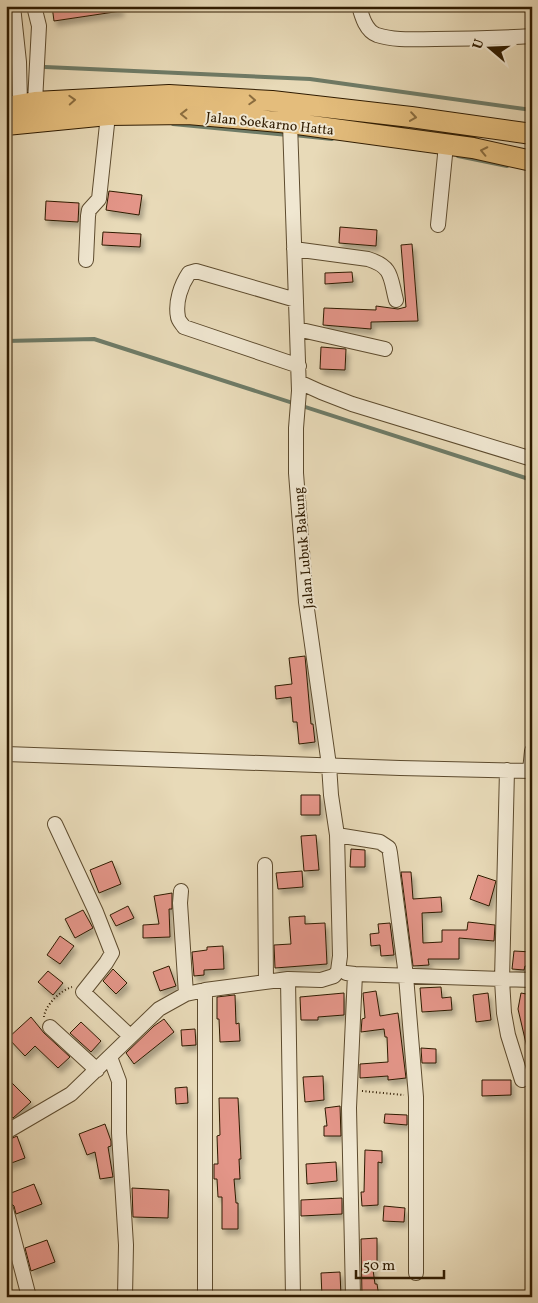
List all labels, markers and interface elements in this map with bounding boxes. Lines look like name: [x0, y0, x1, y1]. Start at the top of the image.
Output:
north arrow: [466, 22, 516, 72]
text: U: [469, 36, 490, 52]
one-way arrow: [248, 94, 256, 105]
one-way arrow: [68, 95, 76, 106]
street label: Jalan Soekarno Hatta: [205, 108, 335, 141]
one-way arrow: [180, 109, 188, 120]
one-way arrow: [409, 112, 418, 122]
one-way arrow: [480, 146, 489, 157]
street label: Jalan Lubuk Bakung: [290, 486, 319, 610]
scale bar: [356, 1248, 443, 1280]
text: 50 m: [363, 1256, 395, 1277]

